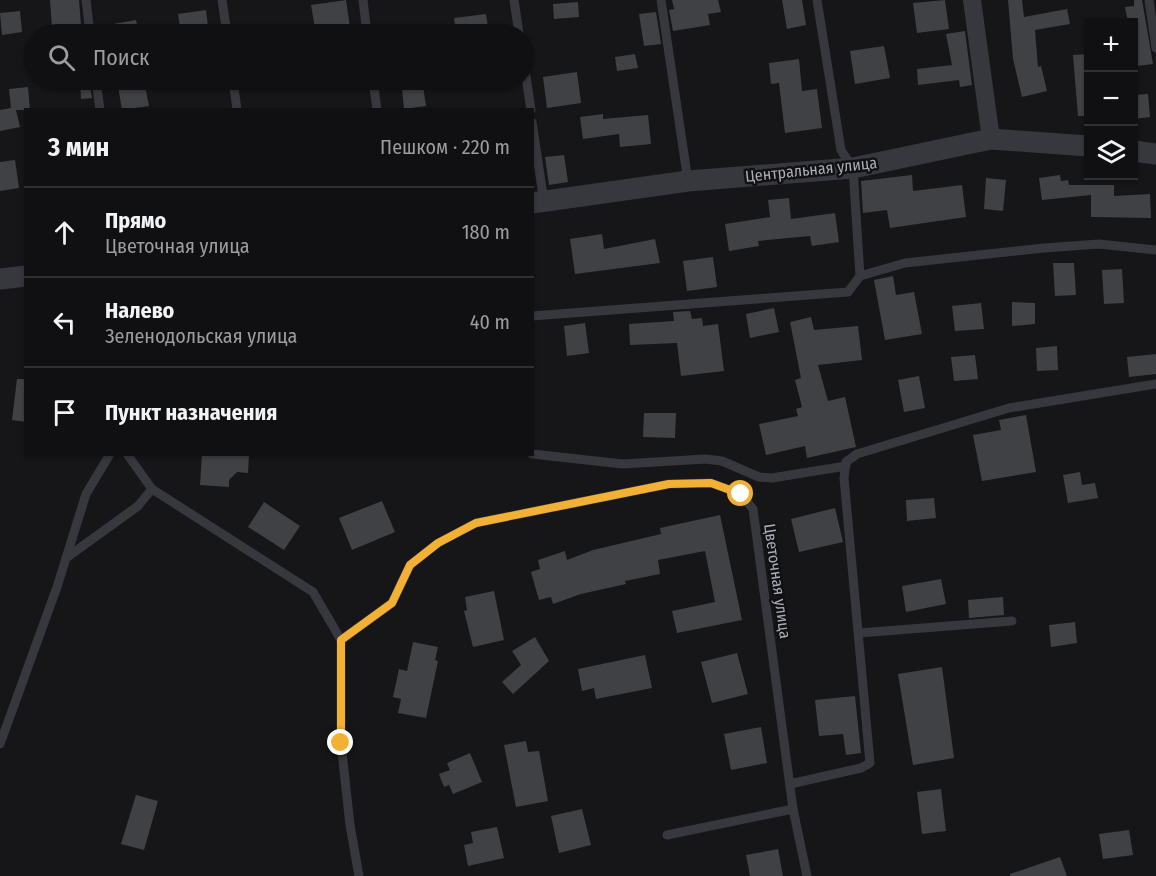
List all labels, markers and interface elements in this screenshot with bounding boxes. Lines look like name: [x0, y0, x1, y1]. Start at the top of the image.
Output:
map controls: [1084, 18, 1138, 180]
button: +: [1084, 18, 1138, 72]
search box: [24, 24, 534, 90]
icon: search: [45, 41, 78, 74]
text: Поиск: [93, 44, 149, 71]
button: −: [1084, 72, 1138, 126]
button: layers: [1084, 126, 1138, 180]
text: 3 мин: [48, 132, 109, 163]
text: Пешком · 220 m: [380, 135, 510, 159]
street label: Центральная улица: [744, 153, 878, 186]
text: Прямо: [105, 207, 166, 234]
icon: ahead: [48, 216, 81, 249]
text: 180 m: [462, 220, 510, 244]
text: Цветочная улица: [105, 234, 250, 258]
text: Налево: [105, 297, 174, 324]
icon: left: [48, 306, 81, 339]
text: 40 m: [470, 310, 510, 334]
text: Зеленодольская улица: [105, 324, 297, 348]
icon: arrive: [48, 396, 81, 429]
text: Пункт назначения: [105, 399, 277, 426]
route start: [727, 480, 753, 506]
street label: Цветочная улица: [760, 522, 795, 640]
route end: [327, 729, 353, 755]

